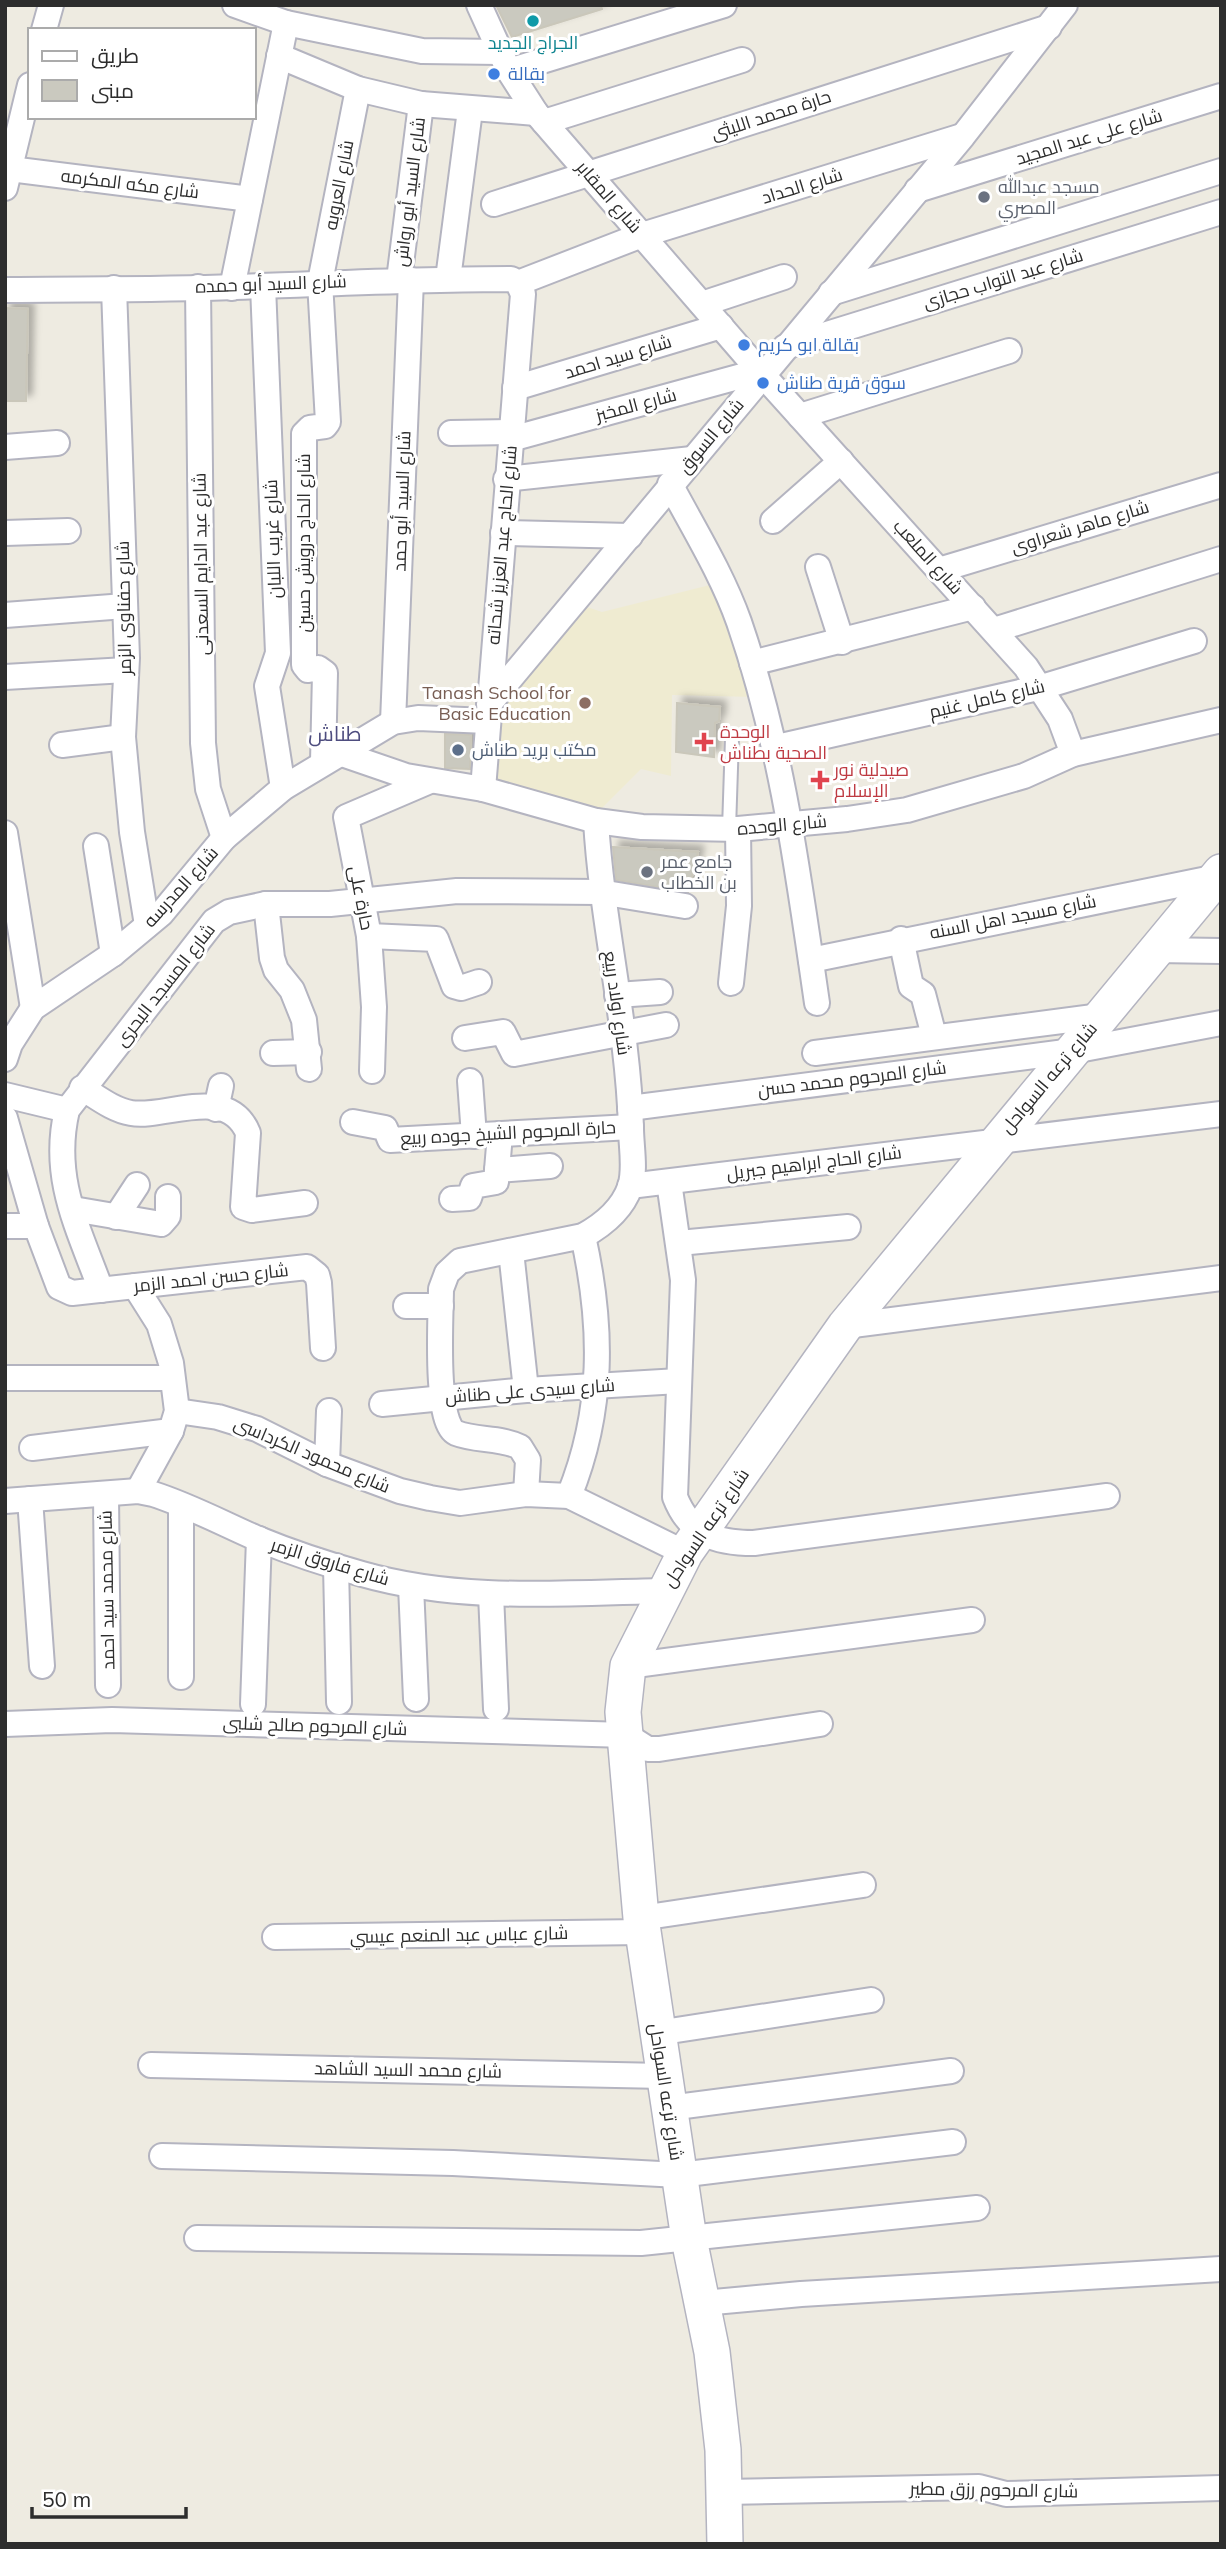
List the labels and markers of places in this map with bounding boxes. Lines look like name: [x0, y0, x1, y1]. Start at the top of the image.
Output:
marker: الجراج الجديد: [525, 13, 541, 29]
place label: الجراج الجديد: [488, 31, 578, 55]
place label: بقالة: [508, 62, 545, 85]
marker: بقالة: [486, 66, 502, 82]
place label: مسجد عبدالله المصري: [998, 175, 1100, 222]
marker: مسجد عبدالله المصري: [976, 189, 992, 205]
place label: بقالة ابو كريم: [758, 333, 859, 357]
marker: بقالة ابو كريم: [736, 337, 752, 353]
place label: سوق قرية طناش: [777, 371, 906, 395]
marker: سوق قرية طناش: [755, 375, 771, 391]
place label: Tanash School for Basic Education: [422, 681, 571, 725]
marker: Tanash School for Basic Education: [577, 695, 593, 711]
place label: الوحدة الصحية بطناش: [720, 720, 827, 764]
marker: الوحدة الصحية بطناش: [694, 732, 714, 752]
place label: مكتب بريد طناش: [472, 738, 597, 761]
marker: مكتب بريد طناش: [450, 742, 466, 758]
place label: صيدلية نور الإسلام: [833, 758, 909, 803]
marker: صيدلية نور الإسلام: [812, 772, 828, 788]
place label: جامع عمر بن الخطاب: [660, 850, 737, 894]
marker: جامع عمر بن الخطاب: [639, 864, 655, 880]

